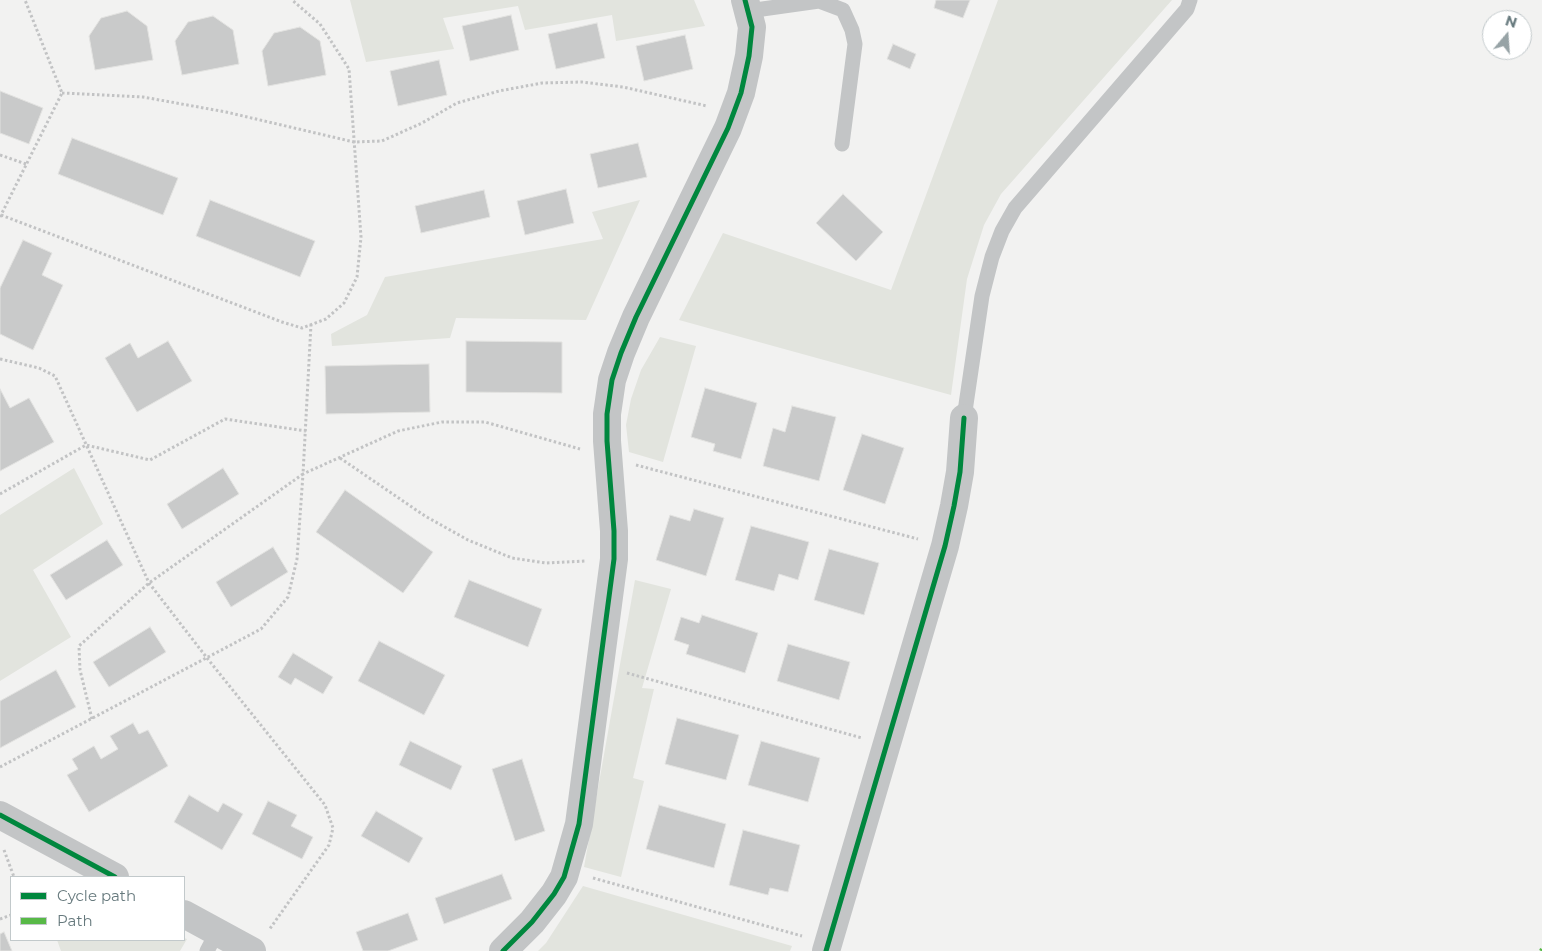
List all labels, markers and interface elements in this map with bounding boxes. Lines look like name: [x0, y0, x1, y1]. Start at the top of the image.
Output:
north arrow: [1482, 10, 1532, 60]
text: N: [1503, 11, 1519, 32]
legend: [10, 876, 185, 941]
text: Cycle path: [57, 886, 136, 905]
text: Path: [57, 911, 93, 930]

